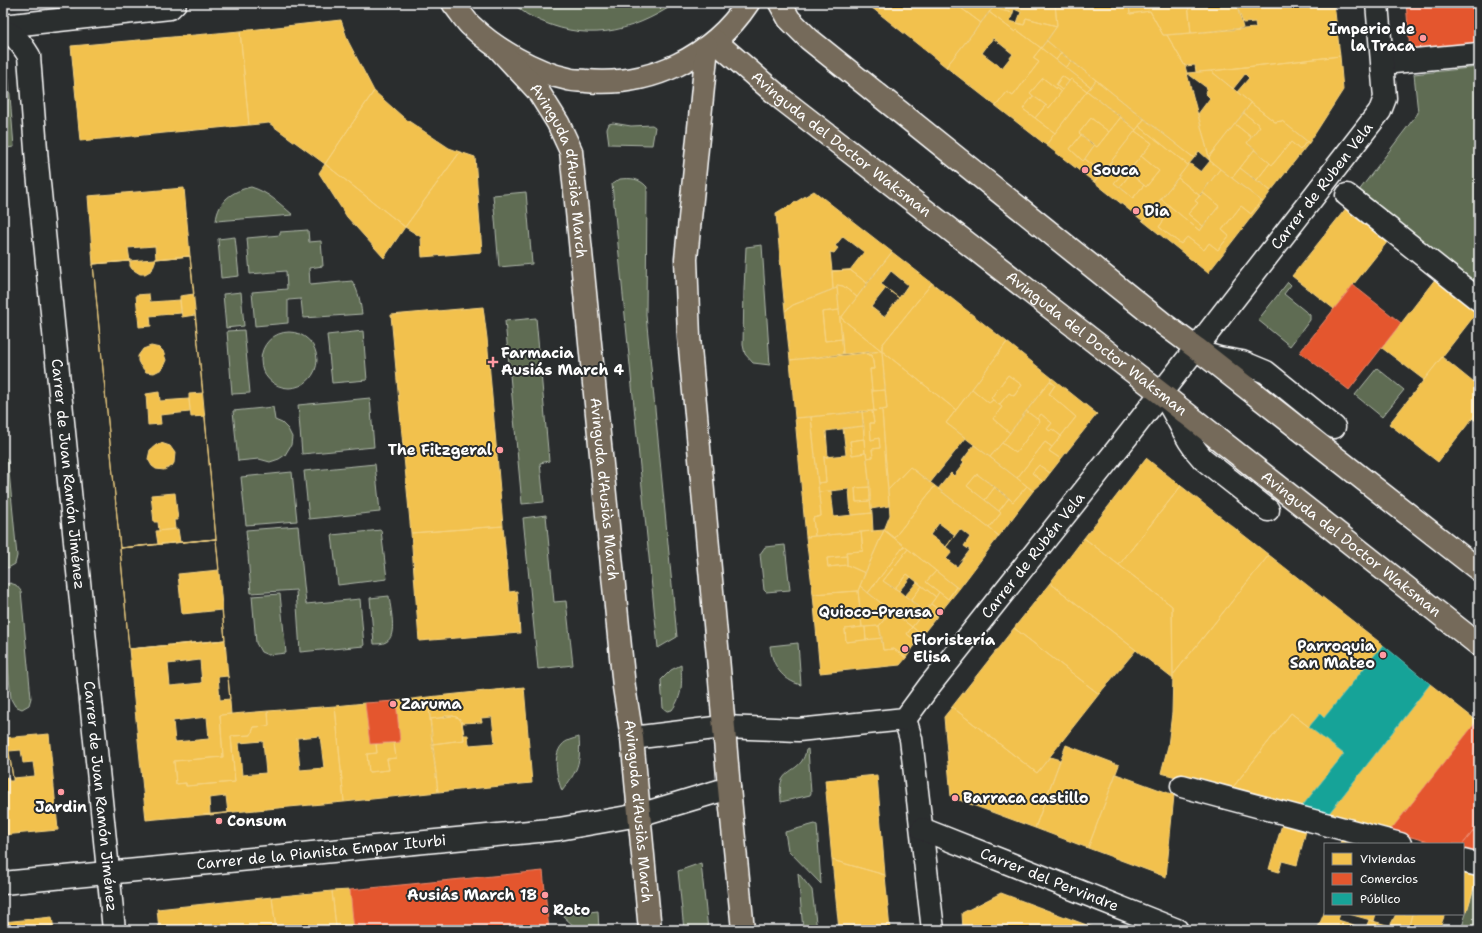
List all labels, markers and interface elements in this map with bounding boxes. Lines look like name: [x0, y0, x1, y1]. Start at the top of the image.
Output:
place label: Imperio de la Traca: [1329, 19, 1416, 56]
marker: Imperio de la Traca: [1418, 33, 1428, 43]
street label: Avinguda del Doctor Waksman: [747, 67, 935, 221]
street label: Avinguda d'Ausiàs March: [525, 79, 592, 259]
street label: Carrer de Ruben Vela: [1266, 118, 1378, 254]
place label: Souca: [1093, 160, 1140, 180]
marker: Souca: [1080, 165, 1090, 175]
place label: Dia: [1144, 201, 1170, 221]
marker: Dia: [1131, 206, 1141, 216]
street label: Avinguda del Doctor Waksman: [1002, 267, 1191, 420]
place label: Farmacia Ausiás March 4: [501, 343, 625, 380]
marker: Farmacia Ausiás March 4: [488, 357, 498, 367]
street label: Carrer de Juan Ramón Jiménez: [47, 358, 90, 590]
street label: Avinguda d'Ausiàs March: [585, 397, 623, 581]
place label: The Fitzgeral: [388, 440, 492, 460]
marker: The Fitzgeral: [495, 445, 505, 455]
street label: Avinguda del Doctor Waksman: [1257, 466, 1445, 621]
street label: Carrer de Rubén Vela: [977, 488, 1090, 623]
place label: Quioco-Prensa: [819, 602, 933, 622]
marker: Quioco-Prensa: [935, 607, 945, 617]
place label: Floristería Elisa: [913, 630, 996, 667]
place label: Parroquia San Mateo: [1290, 636, 1376, 673]
marker: Floristería Elisa: [900, 644, 910, 654]
marker: Parroquia San Mateo: [1378, 650, 1388, 660]
street label: Carrer de Juan Ramón Jiménez: [79, 680, 122, 913]
place label: Zaruma: [401, 694, 463, 714]
marker: Zaruma: [388, 699, 398, 709]
street label: Avinguda d'Ausiàs March: [619, 718, 657, 904]
marker: Jardin: [56, 787, 66, 797]
place label: Barraca castillo: [963, 788, 1089, 808]
marker: Barraca castillo: [950, 793, 960, 803]
place label: Jardin: [35, 797, 87, 817]
place label: Consum: [227, 811, 287, 831]
marker: Consum: [214, 816, 224, 826]
street label: Carrer de la Pianista Empar Iturbi: [196, 830, 447, 874]
street label: Carrer del Pervindre: [977, 843, 1122, 916]
legend: [1324, 843, 1464, 915]
text: Viviendas: [1360, 851, 1416, 867]
text: Comercios: [1360, 871, 1418, 887]
place label: Ausiás March 18: [407, 885, 537, 905]
marker: Ausiás March 18: [540, 890, 550, 900]
text: Público: [1360, 891, 1401, 907]
place label: Roto: [553, 900, 590, 920]
marker: Roto: [540, 905, 550, 915]

